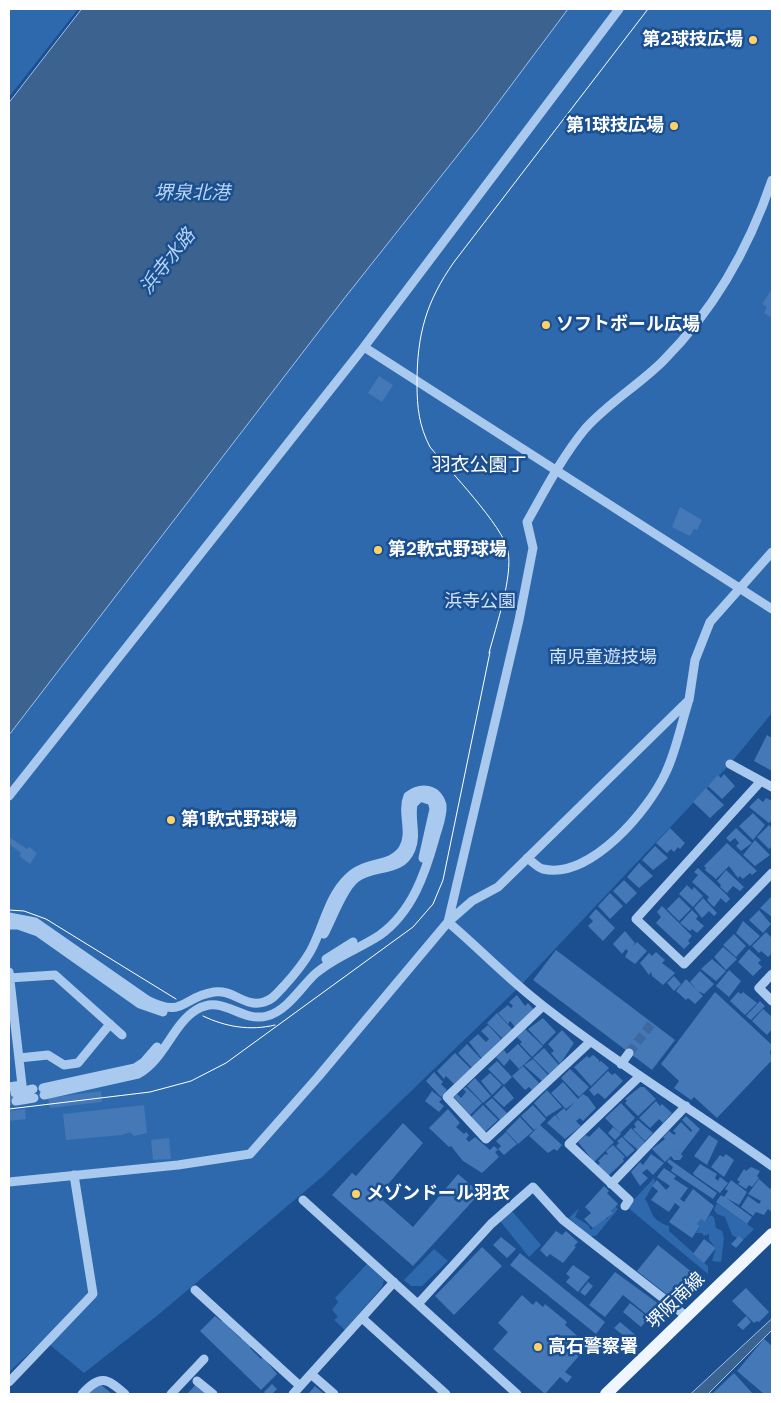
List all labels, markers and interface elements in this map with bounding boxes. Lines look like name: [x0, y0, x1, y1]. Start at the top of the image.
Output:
place label: 第2球技広場: [642, 29, 743, 51]
marker: 第2球技広場: [747, 34, 759, 46]
place label: 第1球技広場: [566, 115, 664, 137]
marker: 第1球技広場: [668, 120, 680, 132]
water label: 堺泉北港: [154, 183, 230, 205]
water label: 浜寺水路: [136, 225, 200, 299]
place label: ソフトボール広場: [556, 314, 700, 336]
marker: ソフトボール広場: [540, 319, 552, 331]
district label: 羽衣公園丁: [432, 455, 526, 477]
place label: 第2軟式野球場: [388, 539, 507, 561]
marker: 第2軟式野球場: [372, 544, 384, 556]
park label: 浜寺公園: [444, 591, 516, 613]
park label: 南児童遊技場: [549, 647, 657, 669]
place label: 第1軟式野球場: [181, 809, 297, 831]
marker: 第1軟式野球場: [165, 814, 177, 826]
place label: メゾンドール羽衣: [366, 1183, 510, 1205]
marker: メゾンドール羽衣: [350, 1188, 362, 1200]
street label: 堺阪南線: [643, 1268, 709, 1334]
place label: 高石警察署: [548, 1336, 638, 1358]
marker: 高石警察署: [532, 1341, 544, 1353]

